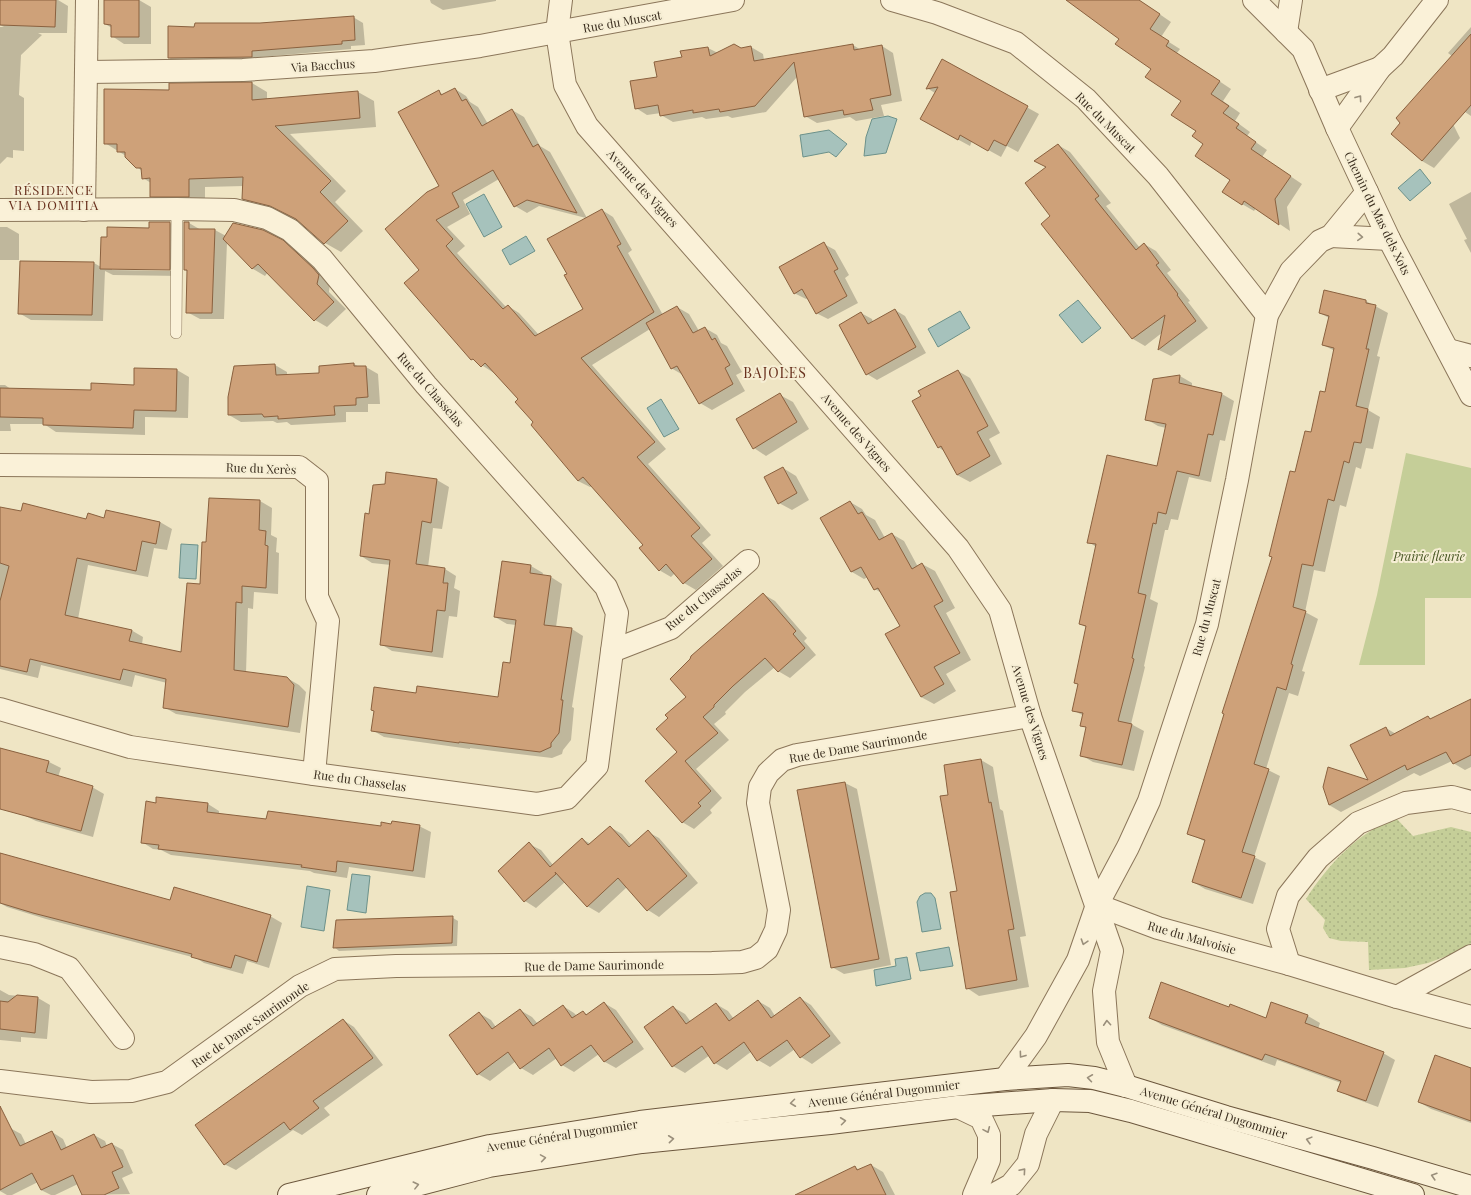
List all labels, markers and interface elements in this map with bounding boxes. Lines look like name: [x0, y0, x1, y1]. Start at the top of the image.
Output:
street label: Rue du Muscat: [581, 6, 663, 36]
street label: Via Bacchus: [289, 55, 356, 75]
street label: Rue du Muscat: [1072, 88, 1140, 156]
one-way arrow: [1354, 96, 1361, 103]
street label: Avenue des Vignes: [603, 145, 682, 230]
street label: Chemin du Mas dels Xots: [1341, 149, 1415, 277]
district label: RÉSIDENCE VIA DOMITIA: [8, 181, 99, 213]
one-way arrow: [1357, 233, 1363, 242]
street label: Rue du Chasselas: [394, 348, 468, 430]
district label: BAJOLES: [743, 363, 807, 382]
street label: Avenue des Vignes: [818, 389, 896, 475]
street label: Rue du Xerès: [226, 459, 296, 477]
park label: Prairie fleurie: [1392, 548, 1465, 564]
street label: Rue du Chasselas: [662, 562, 744, 634]
street label: Rue du Muscat: [1188, 576, 1224, 657]
street label: Avenue des Vignes: [1009, 661, 1053, 762]
street label: Rue de Dame Saurimonde: [788, 726, 928, 766]
street label: Rue du Chasselas: [313, 766, 407, 794]
street label: Rue du Malvoisie: [1146, 917, 1238, 957]
one-way arrow: [1081, 938, 1089, 945]
street label: Rue de Dame Saurimonde: [524, 956, 664, 974]
street label: Rue de Dame Saurimonde: [188, 977, 312, 1071]
one-way arrow: [1102, 1020, 1111, 1026]
one-way arrow: [1019, 1051, 1027, 1058]
one-way arrow: [1087, 1074, 1093, 1083]
street label: Avenue Général Dugommier: [806, 1076, 961, 1110]
street label: Avenue Général Dugommier: [1138, 1082, 1290, 1142]
one-way arrow: [790, 1098, 796, 1107]
street label: Avenue Général Dugommier: [484, 1115, 639, 1155]
one-way arrow: [839, 1117, 846, 1126]
one-way arrow: [982, 1127, 990, 1134]
one-way arrow: [668, 1135, 675, 1144]
one-way arrow: [1305, 1137, 1312, 1145]
one-way arrow: [540, 1154, 546, 1163]
one-way arrow: [1018, 1168, 1025, 1175]
one-way arrow: [1430, 1172, 1437, 1181]
one-way arrow: [412, 1181, 419, 1190]

